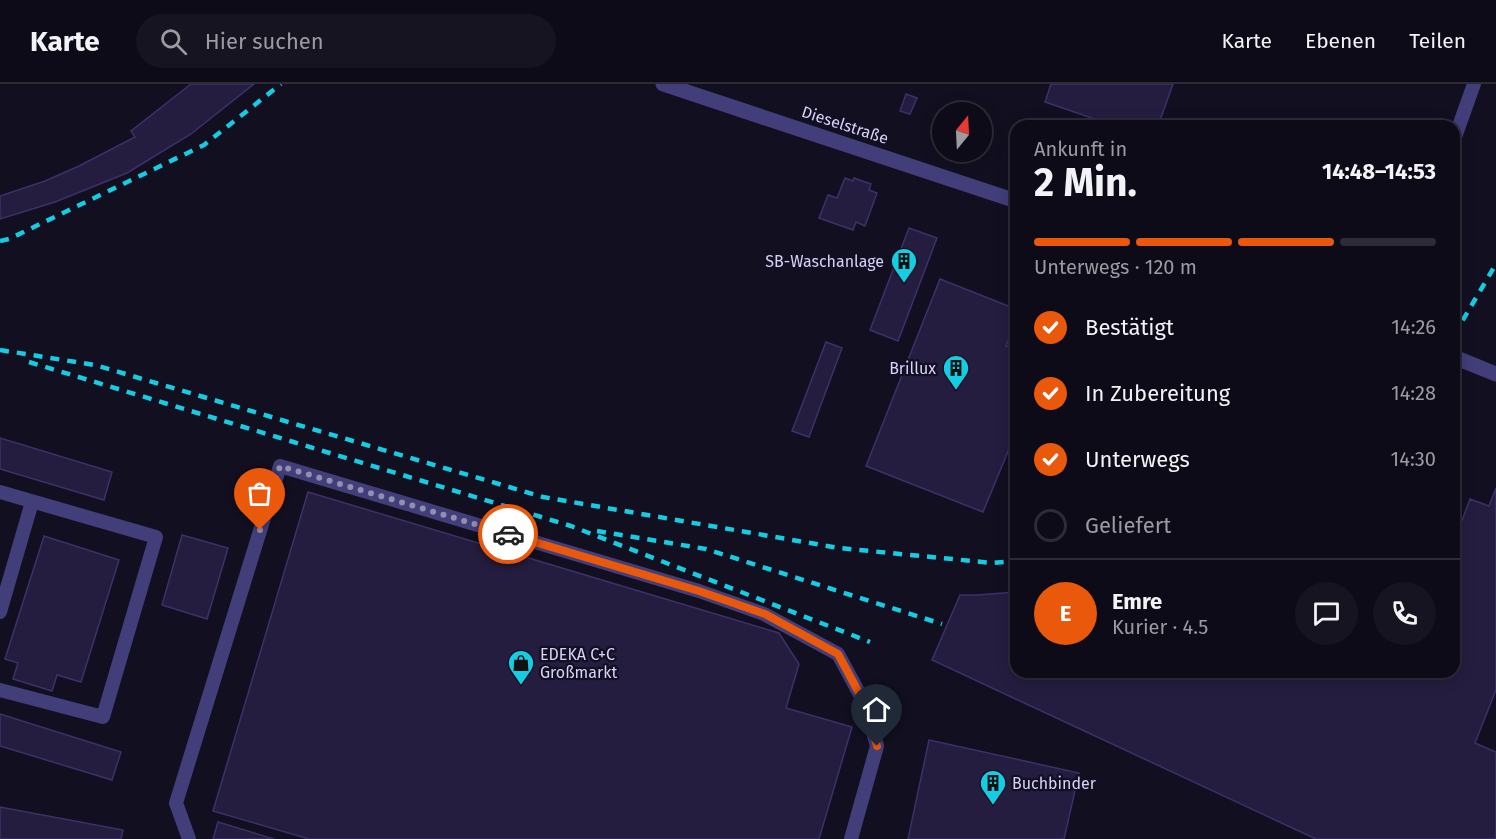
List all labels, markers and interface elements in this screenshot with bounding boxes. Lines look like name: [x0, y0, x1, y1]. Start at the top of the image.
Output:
search box: [136, 14, 556, 68]
text: Karte: [30, 25, 100, 58]
icon: search: [157, 25, 190, 58]
text: Hier suchen: [205, 28, 324, 55]
text: Karte: [1221, 28, 1272, 54]
text: Ebenen: [1305, 28, 1376, 54]
text: Teilen: [1409, 28, 1466, 54]
street label: Dieselstraße: [799, 102, 891, 148]
north arrow: [932, 102, 992, 162]
map controls: [932, 102, 992, 162]
text: Ankunft in: [1034, 137, 1127, 161]
text: 14:48–14:53: [1322, 158, 1436, 185]
text: 2 Min.: [1034, 160, 1137, 206]
building icon: SB-Waschanlage: [889, 246, 919, 284]
place label: SB-Waschanlage: [765, 252, 884, 271]
text: Unterwegs · 120 m: [1034, 255, 1197, 279]
icon: check: [1034, 311, 1067, 344]
text: Bestätigt: [1085, 314, 1174, 341]
text: 14:26: [1391, 315, 1436, 339]
building icon: Brillux: [941, 353, 971, 391]
place label: Brillux: [889, 359, 936, 378]
icon: check: [1034, 377, 1067, 410]
text: In Zubereitung: [1085, 380, 1230, 407]
text: 14:28: [1391, 381, 1436, 405]
icon: check: [1034, 443, 1067, 476]
text: Unterwegs: [1085, 446, 1190, 473]
text: 14:30: [1391, 447, 1436, 471]
pin: [234, 468, 285, 530]
icon: bag: [243, 477, 276, 510]
courier: [478, 504, 538, 564]
text: Geliefert: [1085, 512, 1171, 539]
icon: car: [492, 518, 525, 551]
button: chat: [1295, 582, 1358, 645]
button: phone: [1373, 582, 1436, 645]
text: Emre: [1112, 588, 1162, 615]
text: E: [1060, 600, 1071, 627]
text: Kurier · 4.5: [1112, 615, 1208, 639]
place label: EDEKA C+C Großmarkt: [540, 645, 617, 682]
shop icon: EDEKA C+C Großmarkt: [506, 648, 536, 686]
pin: [851, 684, 902, 746]
icon: home: [860, 693, 893, 726]
building icon: Buchbinder: [978, 768, 1008, 806]
place label: Buchbinder: [1012, 774, 1097, 793]

